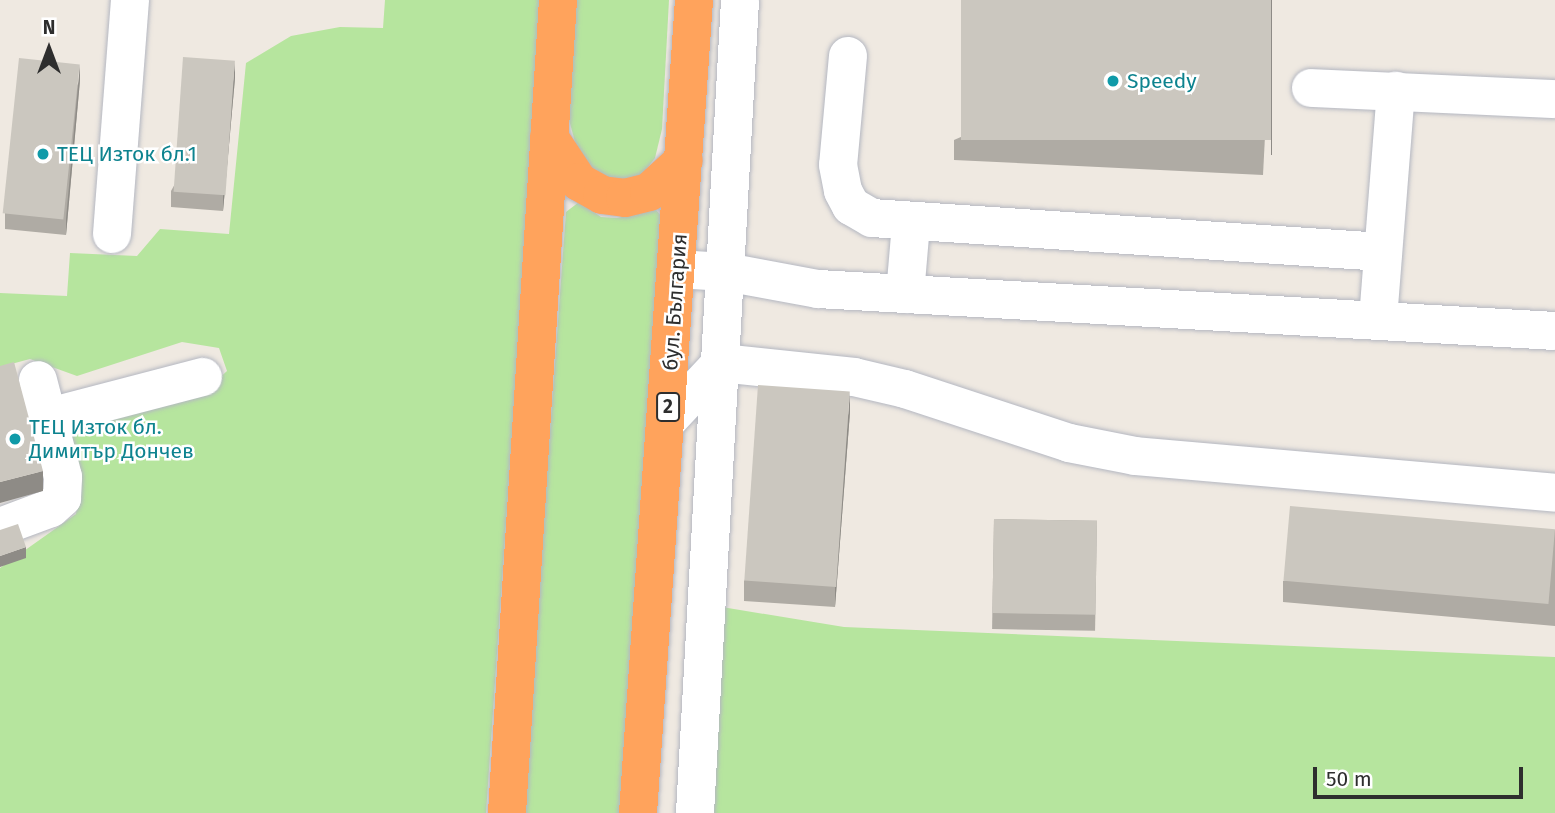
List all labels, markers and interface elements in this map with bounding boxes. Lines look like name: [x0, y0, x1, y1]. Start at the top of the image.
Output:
north arrow: [14, 14, 84, 84]
text: N: [43, 16, 55, 39]
place label: Speedy: [1127, 68, 1197, 94]
marker: Speedy: [1105, 73, 1121, 89]
place label: ТЕЦ Изток бл.1: [57, 141, 197, 167]
marker: ТЕЦ Изток бл.1: [35, 146, 51, 162]
street label: бул. България: [658, 233, 692, 371]
road number: 2: [656, 392, 680, 422]
place label: ТЕЦ Изток бл. Димитър Дончев: [29, 414, 194, 464]
marker: ТЕЦ Изток бл. Димитър Дончев: [7, 431, 23, 447]
scale bar: [1317, 754, 1527, 798]
text: 50 m: [1326, 766, 1372, 792]

